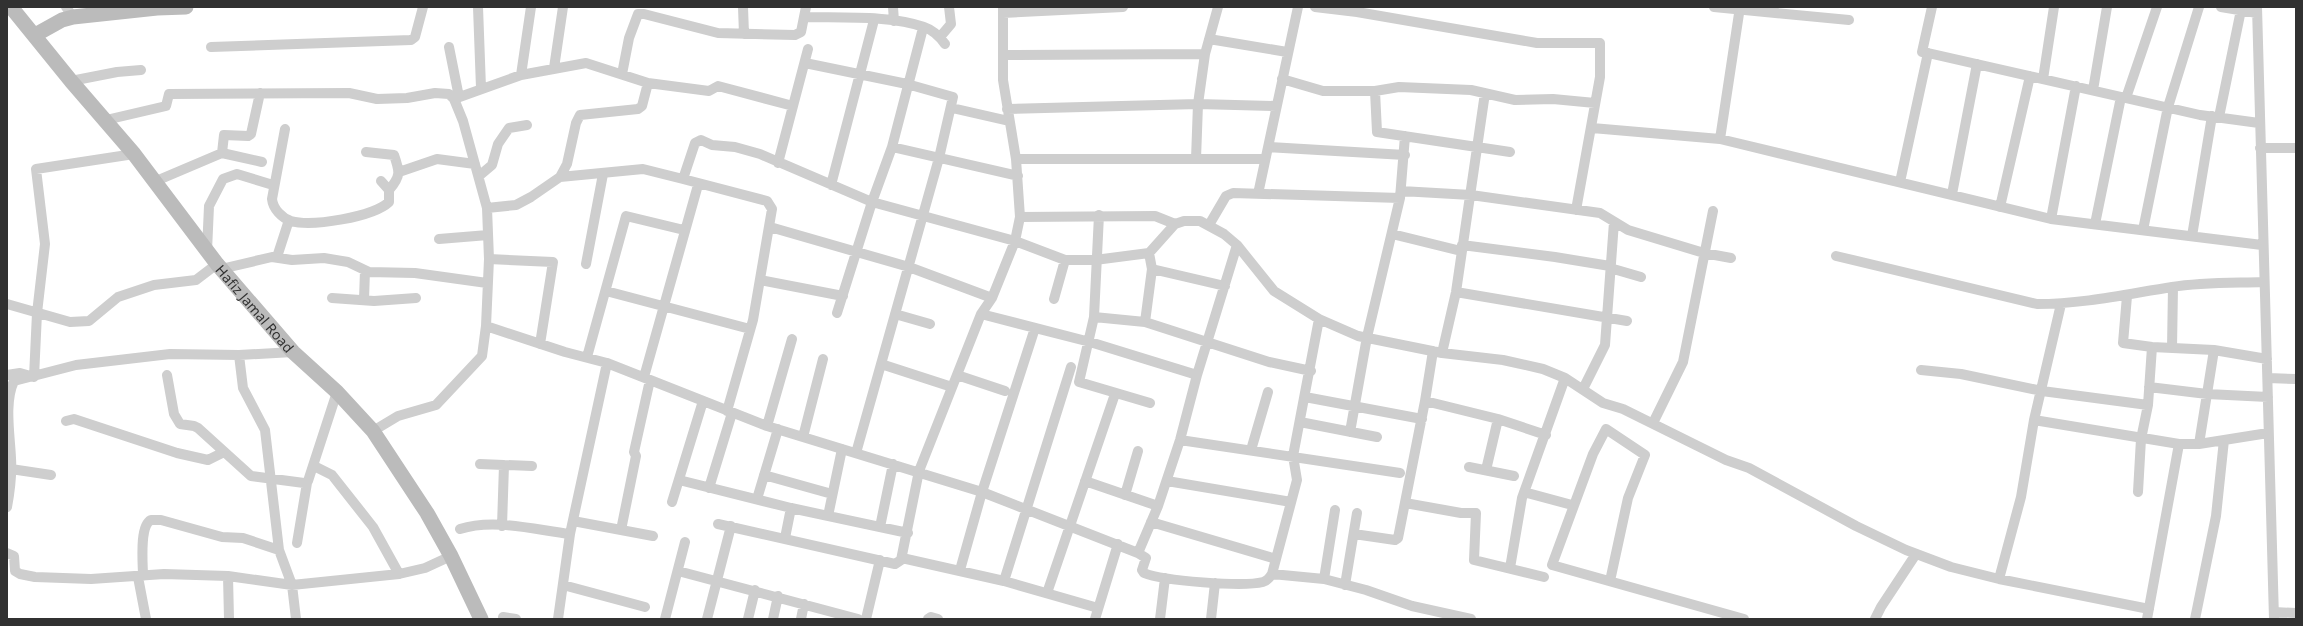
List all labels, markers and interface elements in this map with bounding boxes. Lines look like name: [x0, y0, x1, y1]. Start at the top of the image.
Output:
street label: Hafiz Jamal Road: [212, 260, 299, 356]

